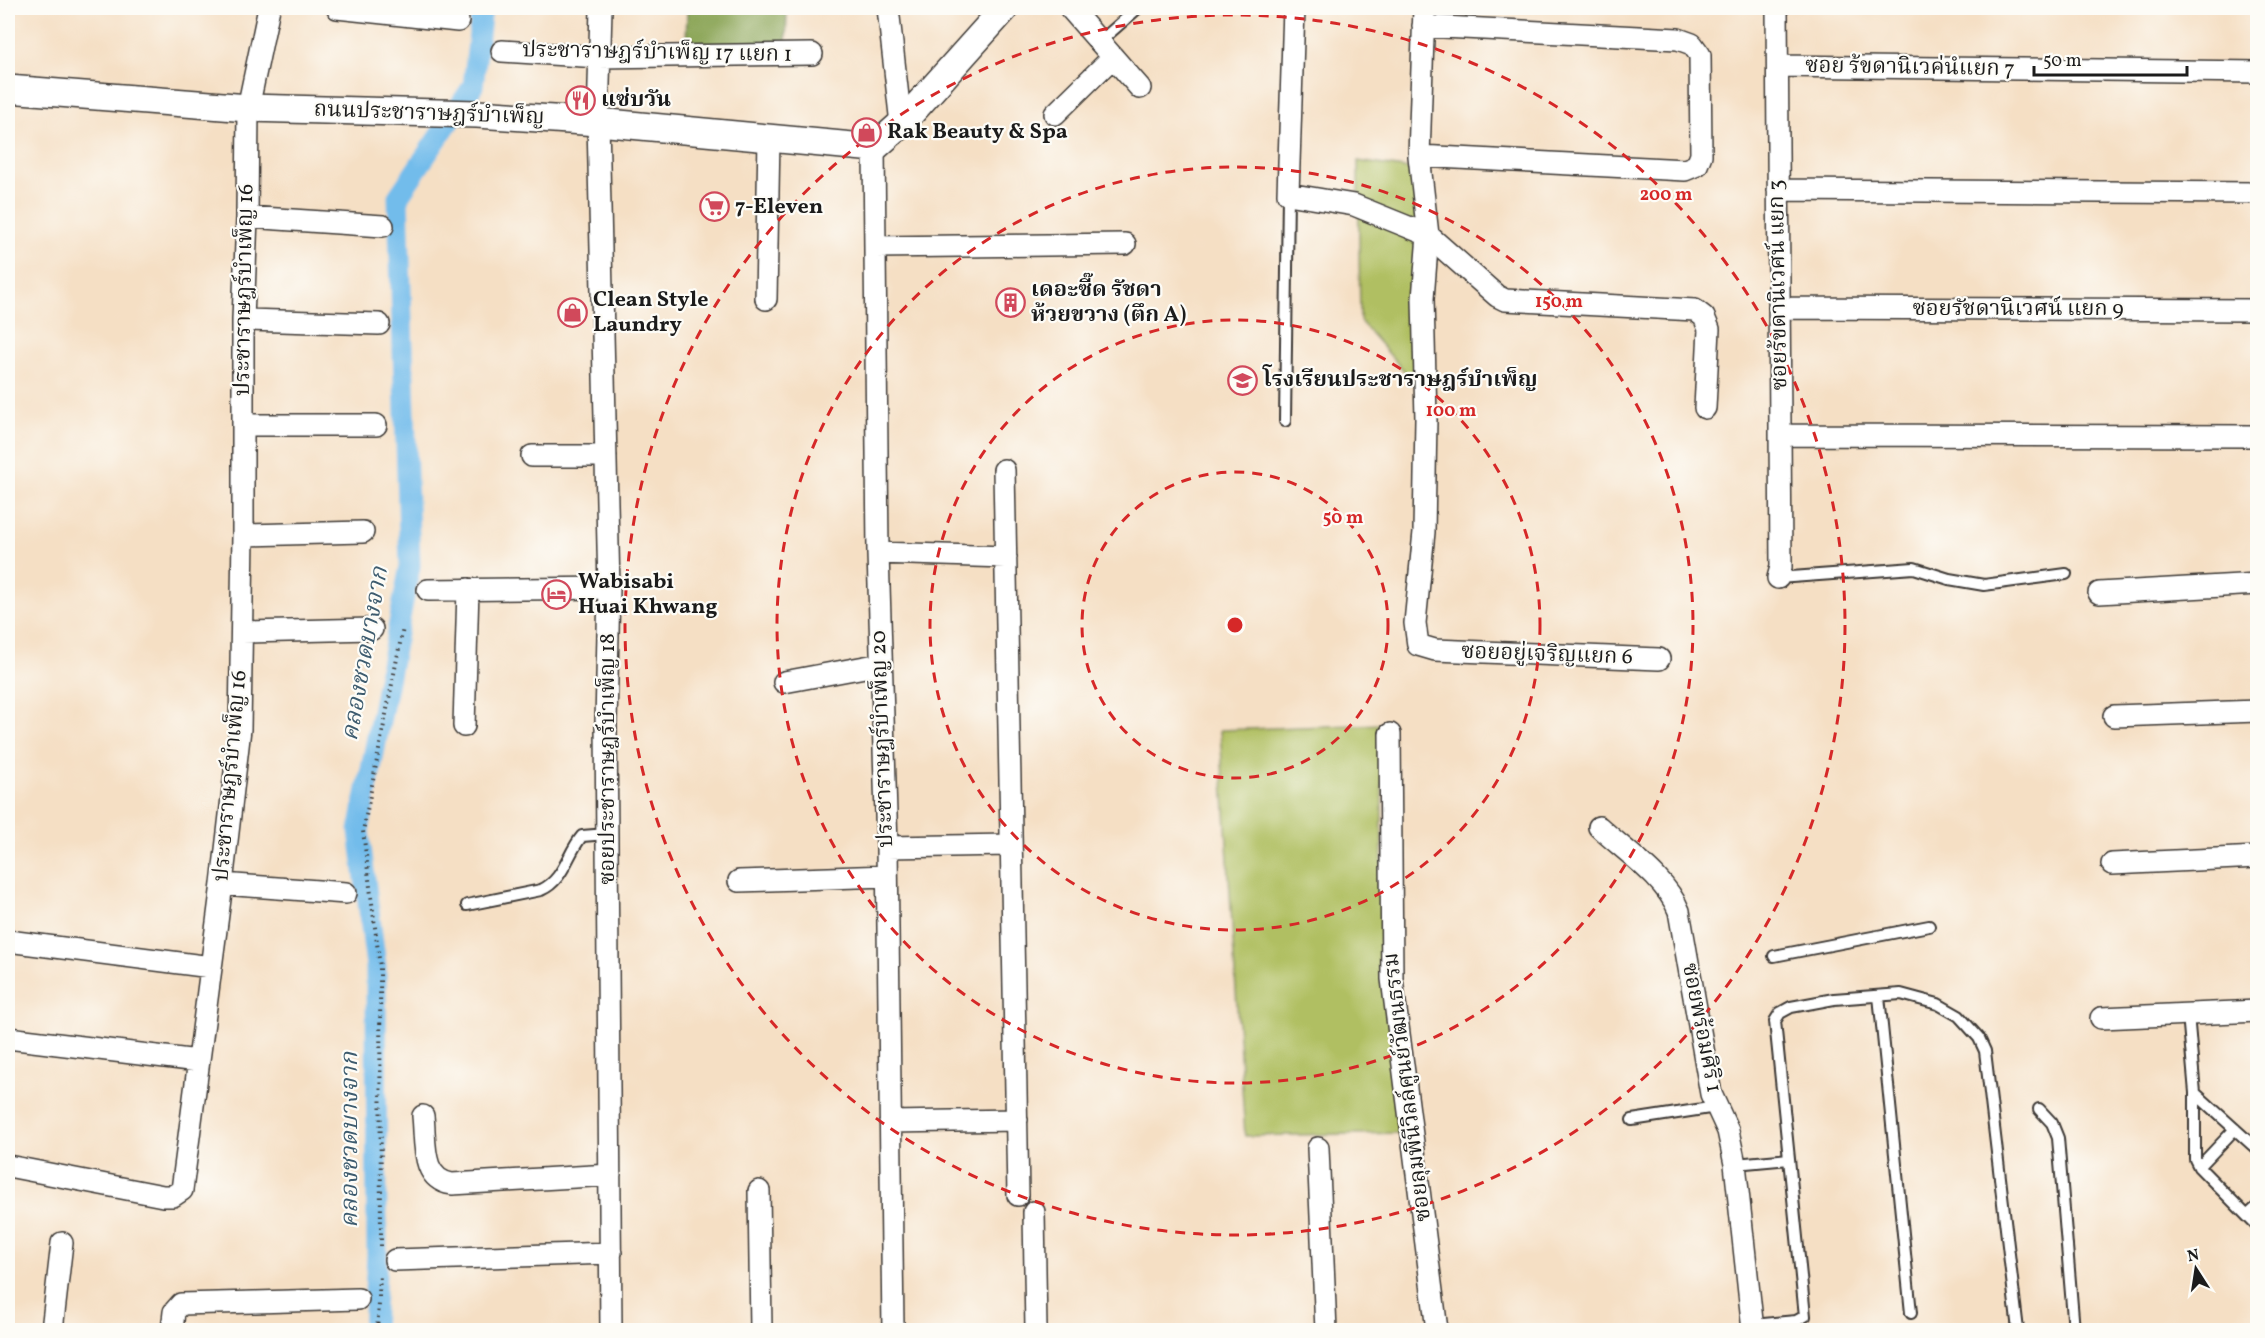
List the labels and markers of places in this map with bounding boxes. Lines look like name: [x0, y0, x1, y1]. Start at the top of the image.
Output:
restaurant icon: แซ่บวัน: [564, 84, 596, 116]
place label: แซ่บวัน: [601, 85, 671, 116]
shop icon: Rak Beauty & Spa: [850, 116, 882, 148]
place label: Rak Beauty & Spa: [887, 117, 1068, 148]
supermarket icon: 7-Eleven: [698, 191, 730, 223]
place label: 7-Eleven: [735, 192, 823, 223]
place label: เดอะซี๊ด รัชดา ห้วยขวาง (ตึก A): [1031, 272, 1186, 331]
place label: Clean Style Laundry: [593, 285, 708, 341]
building icon: เดอะซี๊ด รัชดา ห้วยขวาง (ตึก A): [994, 287, 1026, 319]
shop icon: Clean Style Laundry: [556, 297, 588, 329]
school or university icon: โรงเรียนประชาราษฎร์บำเพ็ญ: [1226, 364, 1258, 396]
place label: โรงเรียนประชาราษฎร์บำเพ็ญ: [1262, 364, 1537, 396]
place label: Wabisabi Huai Khwang: [578, 567, 718, 623]
hotel icon: Wabisabi Huai Khwang: [541, 579, 573, 611]
centre of rings: [1225, 615, 1245, 635]

